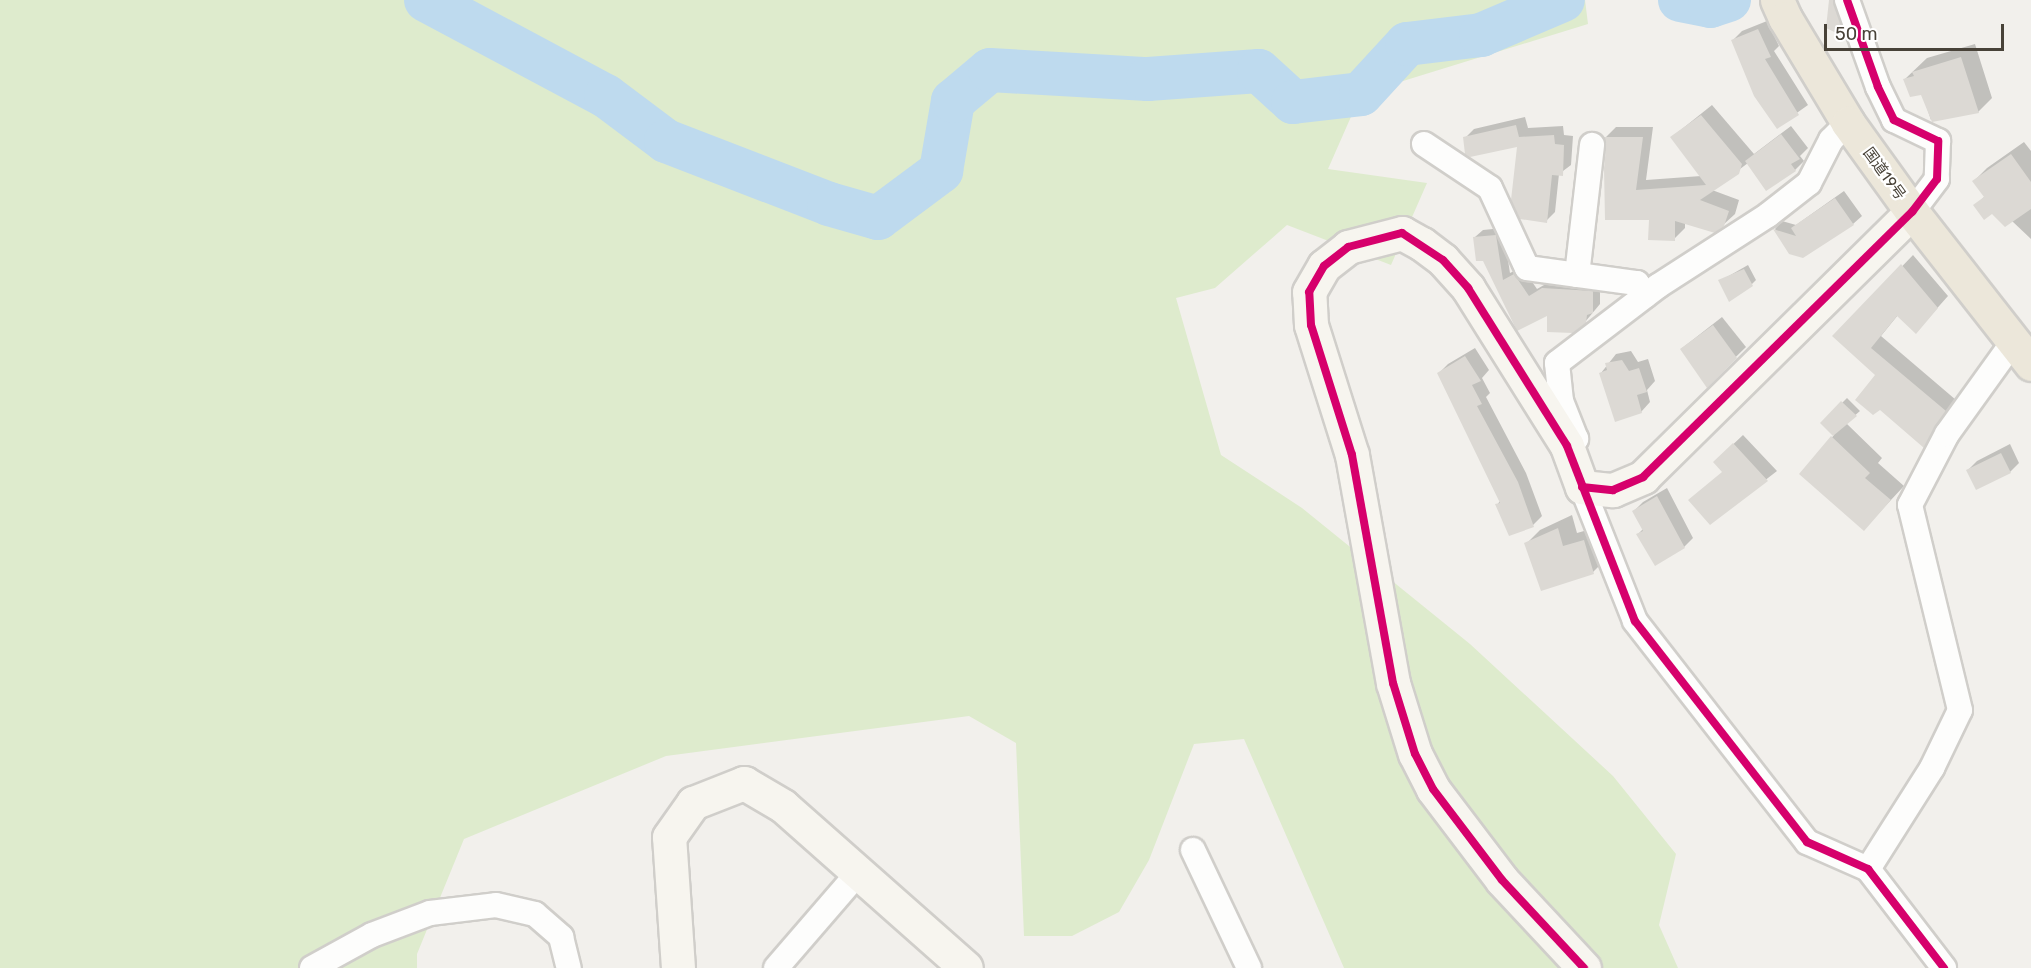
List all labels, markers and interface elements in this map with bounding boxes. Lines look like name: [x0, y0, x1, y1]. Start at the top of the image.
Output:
scale bar: [1827, 12, 2007, 50]
text: 50 m: [1835, 23, 1878, 45]
street label: 国道19号: [1859, 144, 1909, 204]

